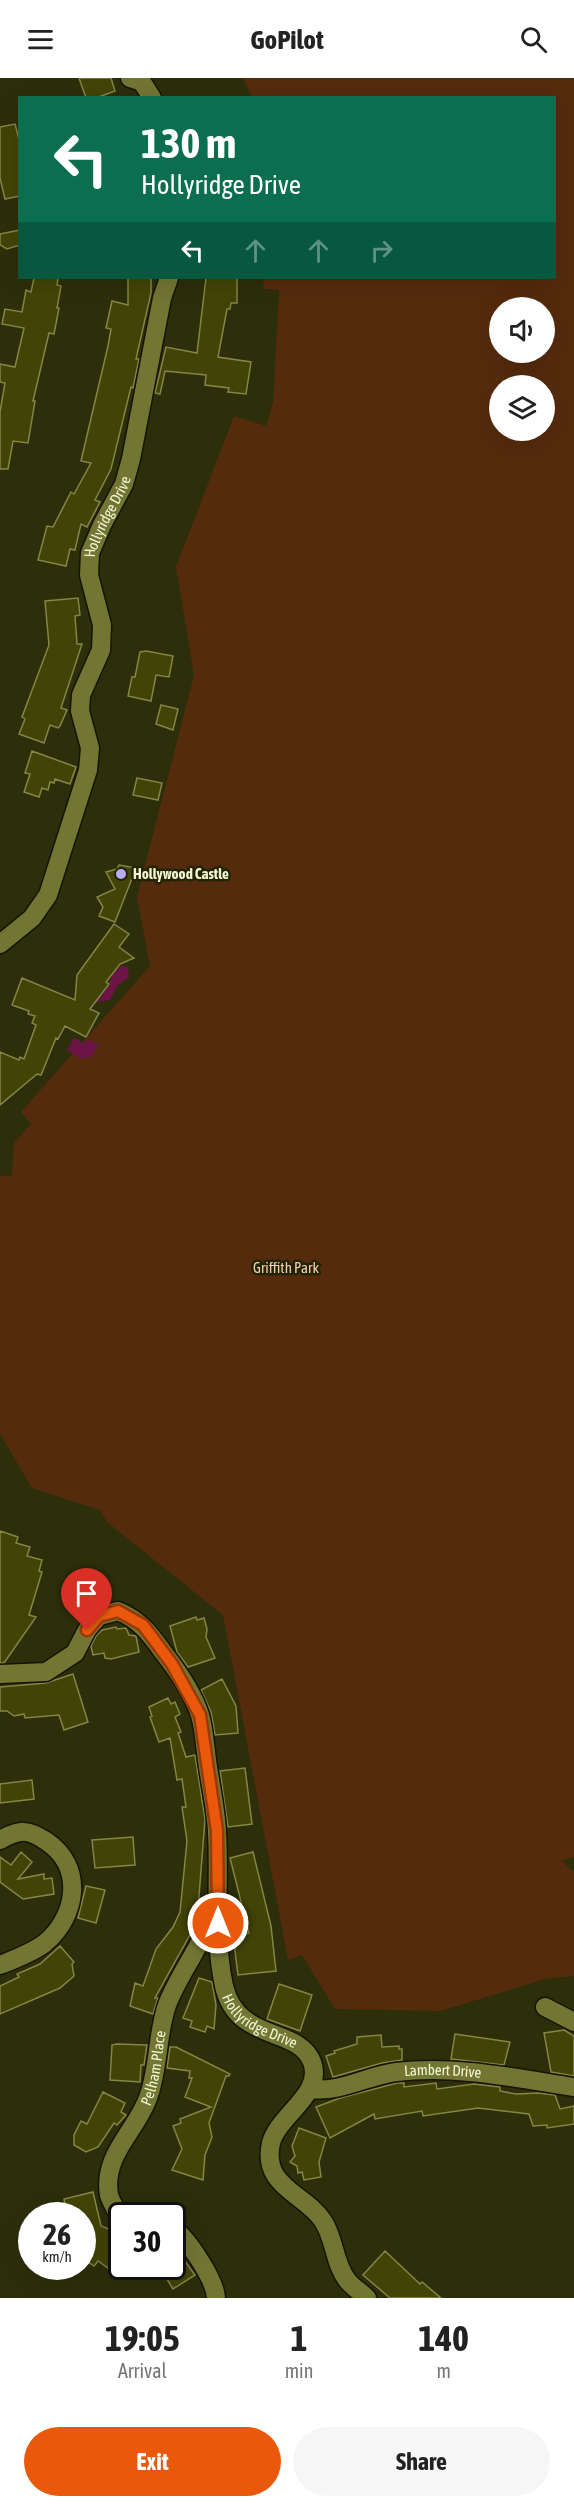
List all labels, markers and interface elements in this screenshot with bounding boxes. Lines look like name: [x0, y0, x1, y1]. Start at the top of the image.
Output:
icon: menu: [24, 23, 57, 56]
icon: search: [517, 23, 550, 56]
text: GoPilot: [250, 24, 324, 55]
text: 130 m: [141, 119, 236, 167]
icon: left: [42, 120, 120, 198]
text: Hollyridge Drive: [141, 169, 301, 200]
icon: left: [176, 234, 209, 267]
icon: ahead: [239, 234, 272, 267]
icon: ahead: [302, 234, 335, 267]
icon: right: [365, 234, 398, 267]
map controls: [489, 297, 555, 441]
button: sound: [489, 297, 555, 363]
button: layers: [489, 375, 555, 441]
street label: Hollyridge Drive: [81, 474, 134, 558]
place label: Hollywood Castle: [133, 865, 229, 882]
marker: Hollywood Castle: [114, 867, 128, 881]
park label: Griffith Park: [253, 1259, 319, 1276]
pin: [61, 1568, 112, 1630]
icon: arrive: [70, 1577, 103, 1610]
position arrow: [186, 1891, 250, 1955]
street label: Hollyridge Drive: [219, 1991, 301, 2051]
street label: Pelham Place: [137, 2029, 169, 2108]
street label: Lambert Drive: [403, 2061, 482, 2081]
speed limit sign: 30: [108, 2202, 186, 2280]
text: 26: [43, 2217, 71, 2251]
text: km/h: [42, 2248, 72, 2265]
text: 19:05: [105, 2317, 180, 2359]
text: 1: [291, 2317, 307, 2359]
text: 140: [418, 2317, 469, 2359]
text: Arrival: [118, 2359, 167, 2382]
text: min: [285, 2359, 313, 2382]
text: m: [436, 2359, 451, 2382]
button: Exit: [24, 2427, 281, 2496]
button: Share: [293, 2427, 550, 2496]

